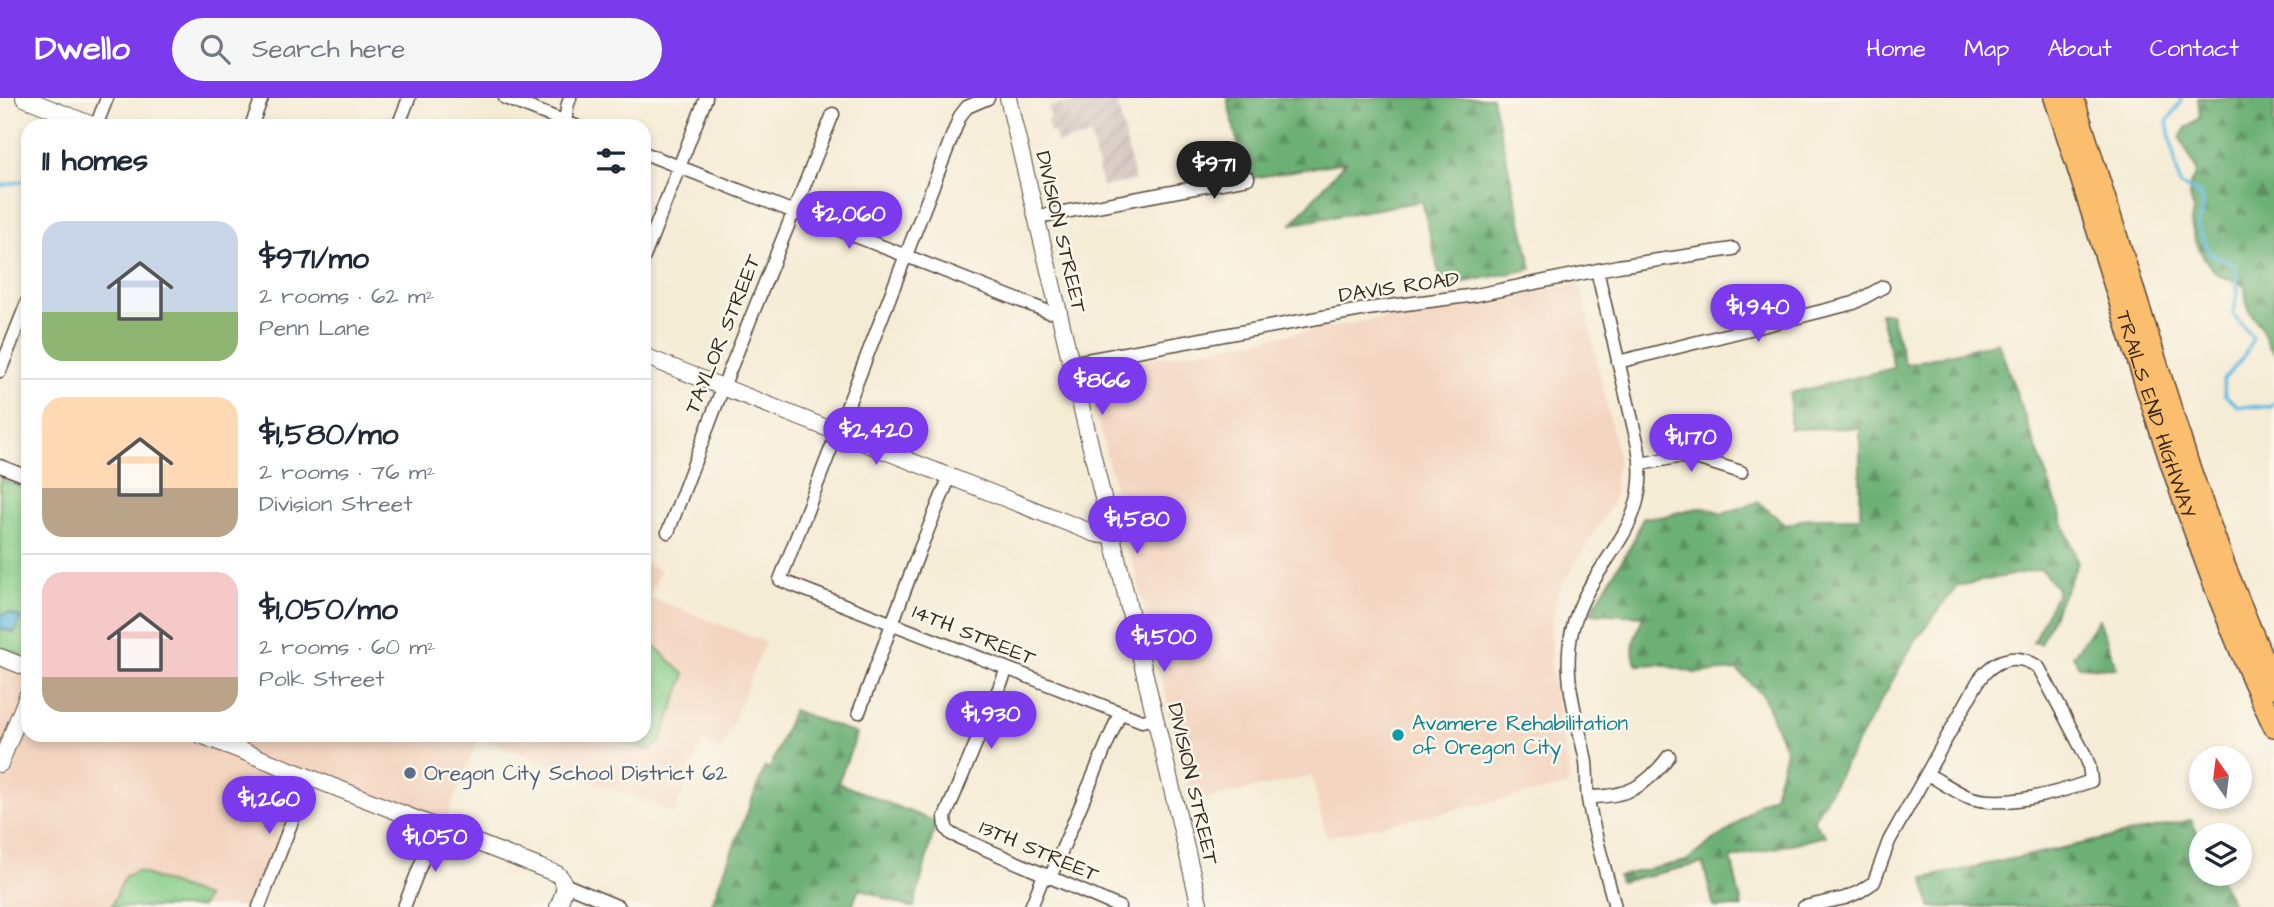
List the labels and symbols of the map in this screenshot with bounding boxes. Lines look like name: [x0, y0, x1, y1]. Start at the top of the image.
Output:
pin: $971: [1173, 141, 1255, 201]
street label: DIVISION STREET: [1028, 148, 1094, 317]
pin: $2,060: [792, 192, 906, 251]
street label: TAYLOR STREET: [678, 249, 768, 418]
street label: DAVIS ROAD: [1337, 264, 1462, 310]
pin: $1,940: [1701, 285, 1815, 344]
street label: TRAILS END HIGHWAY: [2109, 307, 2203, 522]
pin: $866: [1061, 358, 1143, 417]
pin: $2,420: [819, 408, 933, 467]
pin: $1,170: [1634, 414, 1748, 474]
pin: $1,580: [1080, 496, 1194, 556]
street label: 14TH STREET: [908, 597, 1041, 673]
pin: $1,500: [1107, 614, 1221, 674]
pin: $1,930: [934, 692, 1048, 751]
street label: DIVISION STREET: [1160, 700, 1226, 869]
place label: Avamere Rehabilitation of Oregon City: [1412, 709, 1628, 764]
marker: Avamere Rehabilitation of Oregon City: [1390, 727, 1406, 743]
north arrow: [2189, 746, 2252, 808]
place label: Oregon City School District 62: [424, 759, 728, 790]
marker: Oregon City School District 62: [402, 765, 418, 781]
pin: $1,260: [212, 776, 326, 836]
street label: 13TH STREET: [975, 813, 1104, 890]
pin: $1,050: [378, 814, 492, 874]

